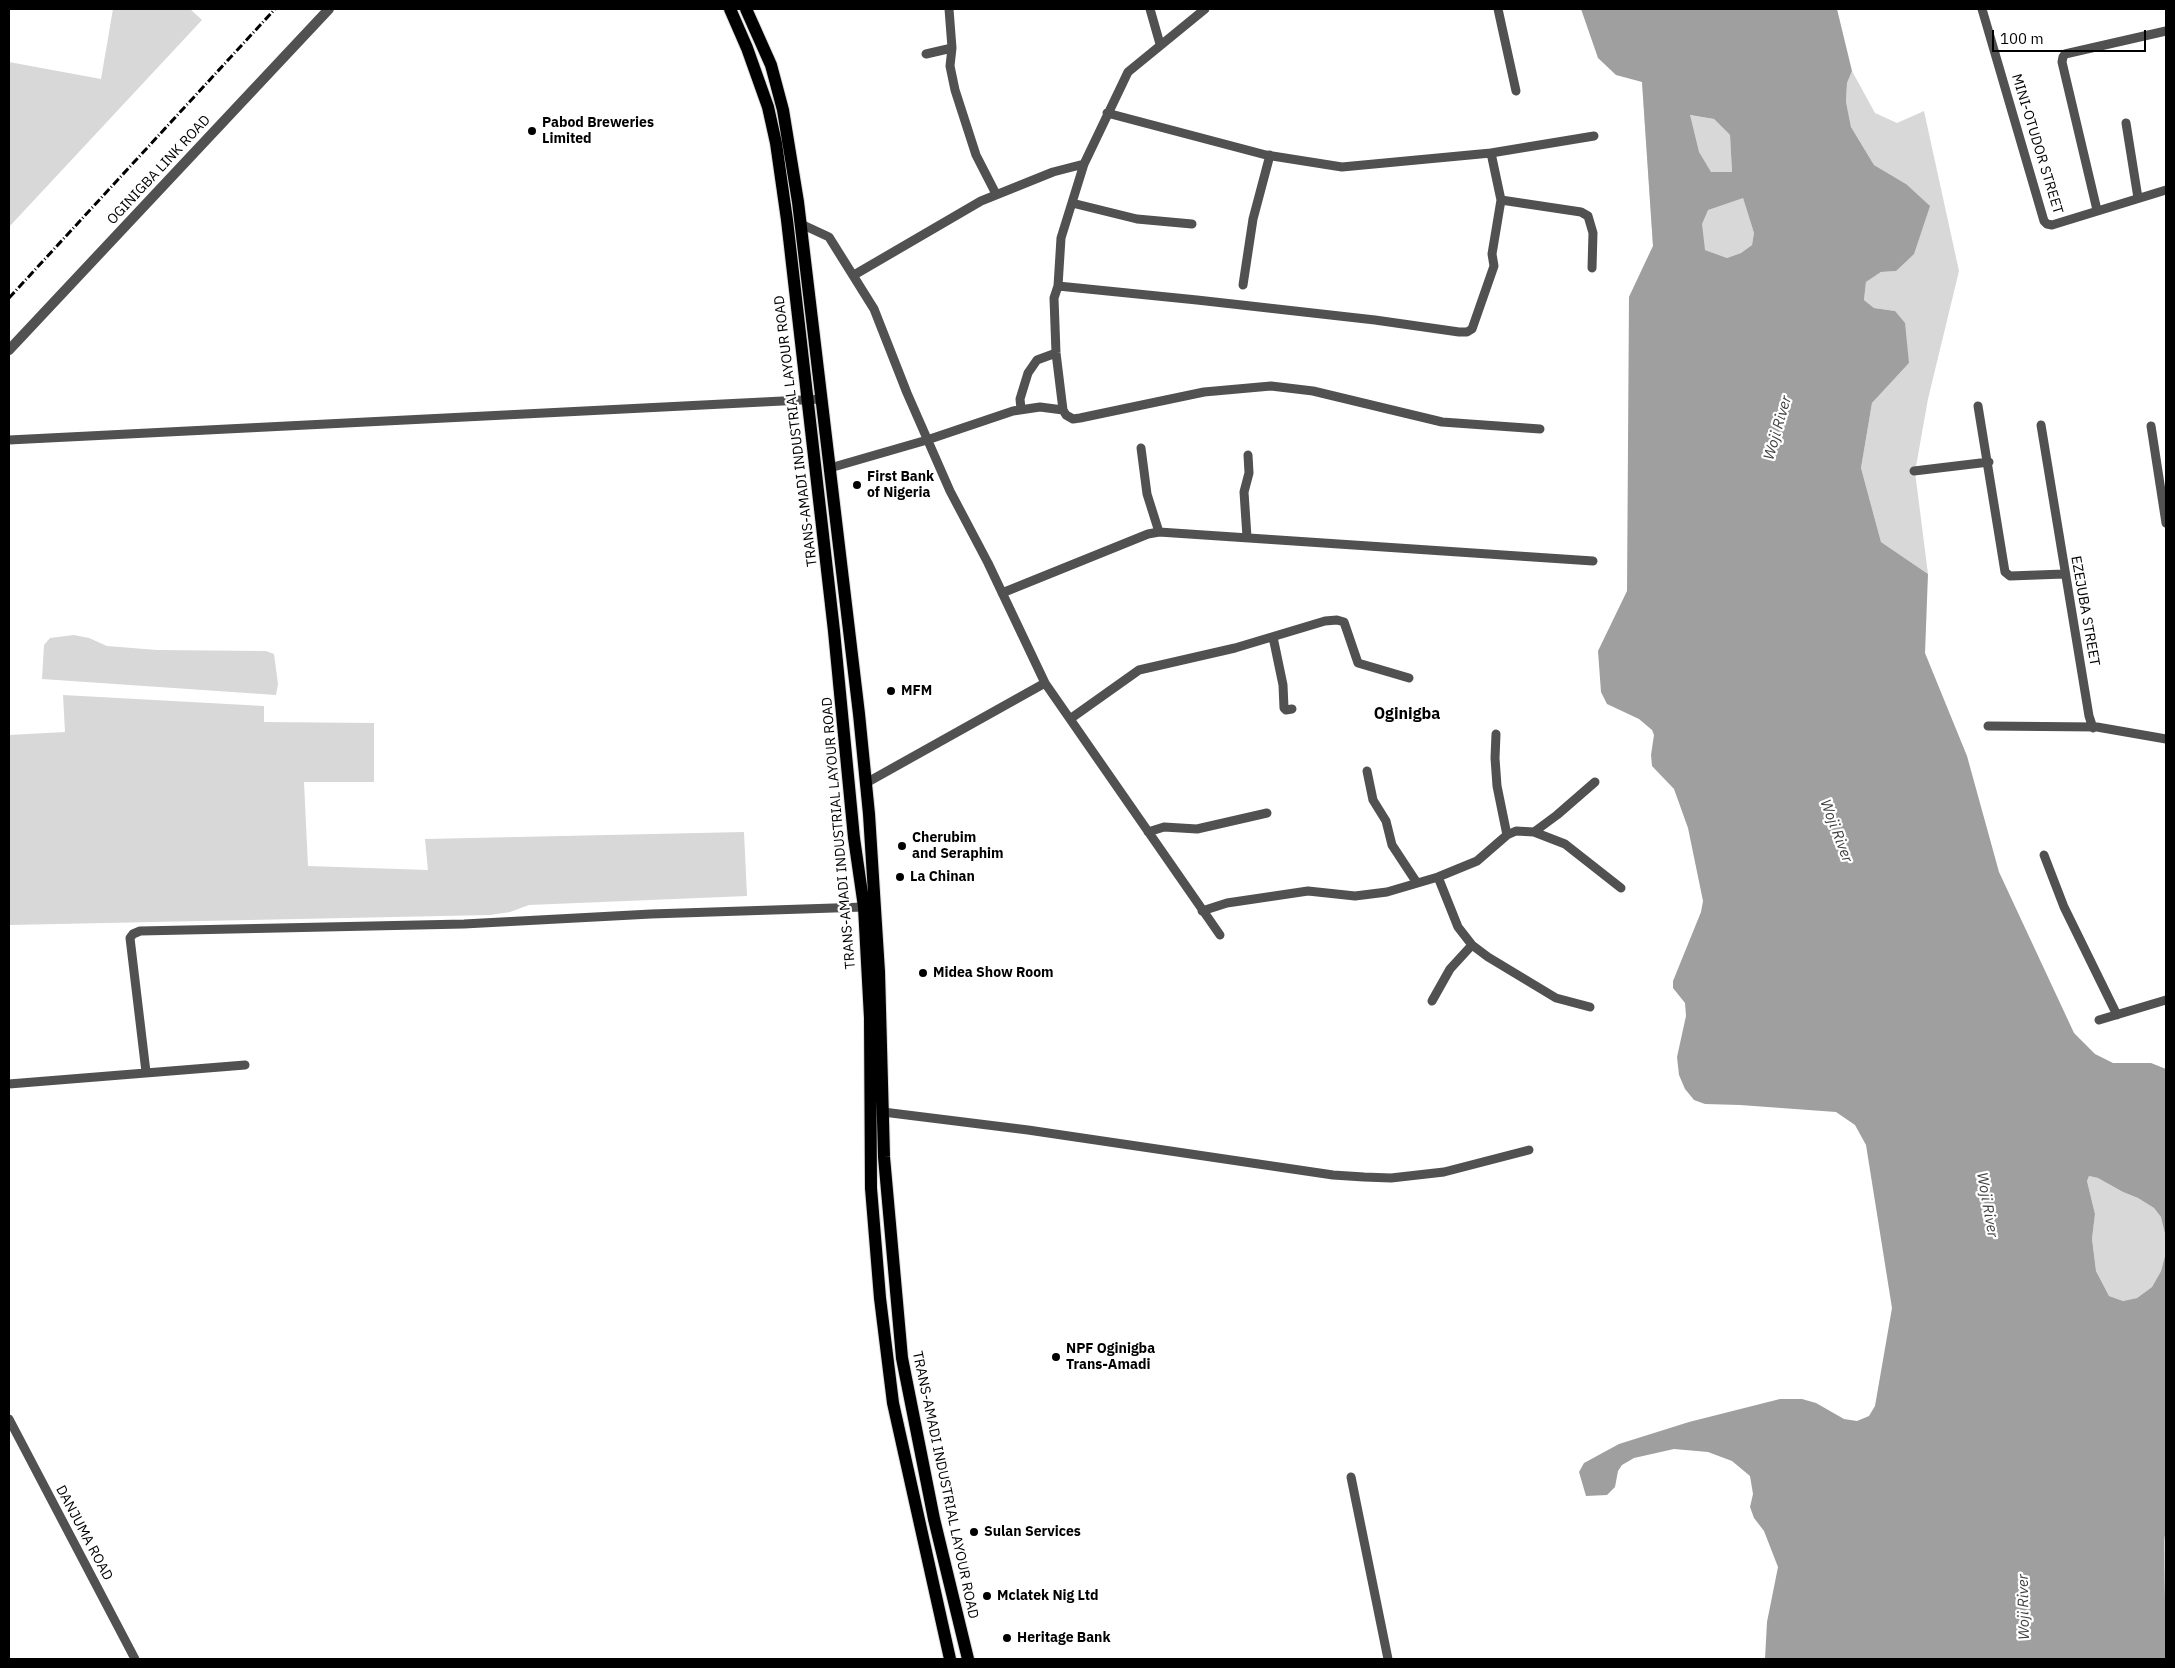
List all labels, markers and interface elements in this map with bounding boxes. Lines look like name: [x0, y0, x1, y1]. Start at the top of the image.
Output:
scale bar: [1995, 20, 2149, 52]
text: 100 m: [2000, 29, 2044, 48]
street label: MINI-OTUDOR STREET: [2008, 72, 2066, 216]
street label: OGINIGBA LINK ROAD: [104, 112, 214, 228]
place label: Pabod Breweries Limited: [542, 115, 654, 148]
marker: Pabod Breweries Limited: [526, 125, 538, 137]
street label: TRANS-AMADI INDUSTRIAL LAYOUR ROAD: [771, 294, 821, 568]
water label: Woji River: [1760, 394, 1796, 462]
place label: First Bank of Nigeria: [867, 469, 934, 502]
marker: First Bank of Nigeria: [851, 479, 863, 491]
street label: EZEJUBA STREET: [2067, 555, 2103, 667]
place label: MFM: [901, 683, 932, 699]
marker: MFM: [885, 685, 897, 697]
street label: TRANS-AMADI INDUSTRIAL LAYOUR ROAD: [819, 696, 859, 970]
district label: Oginigba: [1374, 704, 1440, 724]
water label: Woji River: [1816, 797, 1856, 865]
place label: Cherubim and Seraphim: [912, 830, 1004, 862]
marker: Cherubim and Seraphim: [896, 840, 908, 852]
place label: La Chinan: [910, 869, 975, 885]
marker: La Chinan: [894, 871, 906, 883]
place label: Midea Show Room: [933, 965, 1054, 981]
marker: Midea Show Room: [917, 967, 929, 979]
water label: Woji River: [1972, 1171, 2002, 1239]
place label: NPF Oginigba Trans-Amadi: [1066, 1341, 1155, 1374]
street label: TRANS-AMADI INDUSTRIAL LAYOUR ROAD: [908, 1350, 982, 1620]
marker: NPF Oginigba Trans-Amadi: [1050, 1351, 1062, 1363]
street label: DANJUMA ROAD: [52, 1483, 116, 1583]
place label: Sulan Services: [984, 1524, 1081, 1540]
marker: Sulan Services: [968, 1526, 980, 1538]
water label: Woji River: [2014, 1574, 2034, 1640]
place label: Mclatek Nig Ltd: [997, 1588, 1099, 1604]
marker: Mclatek Nig Ltd: [981, 1590, 993, 1602]
place label: Heritage Bank: [1017, 1630, 1111, 1646]
marker: Heritage Bank: [1001, 1632, 1013, 1644]

